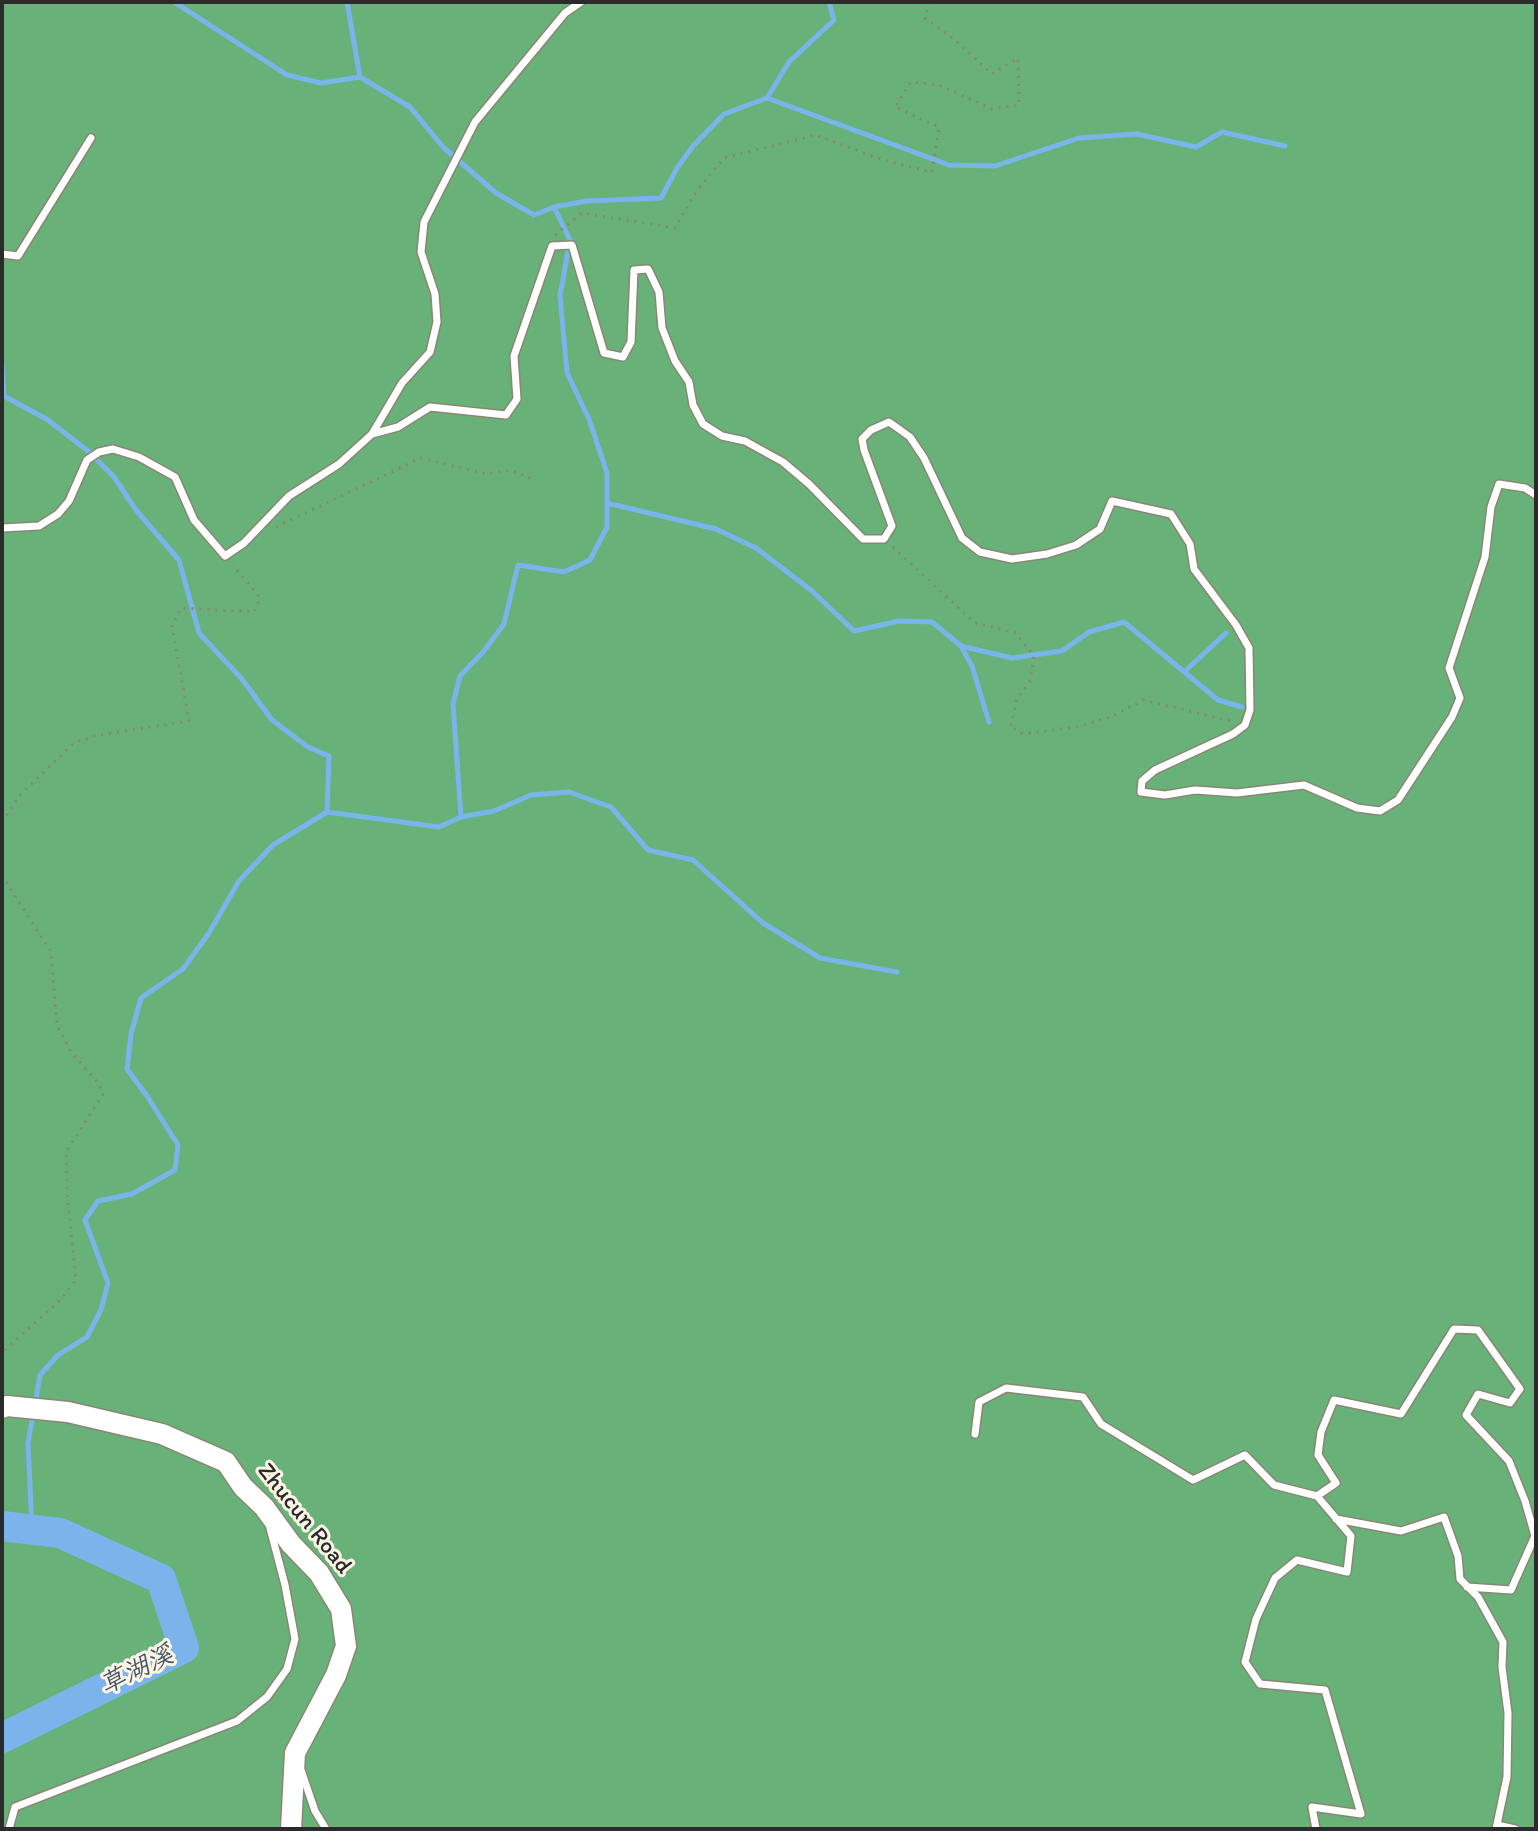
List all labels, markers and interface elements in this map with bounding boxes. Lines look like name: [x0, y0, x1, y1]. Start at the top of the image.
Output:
street label: Zhucun Road: [250, 1458, 358, 1580]
water label: 草湖溪: [95, 1640, 179, 1702]

